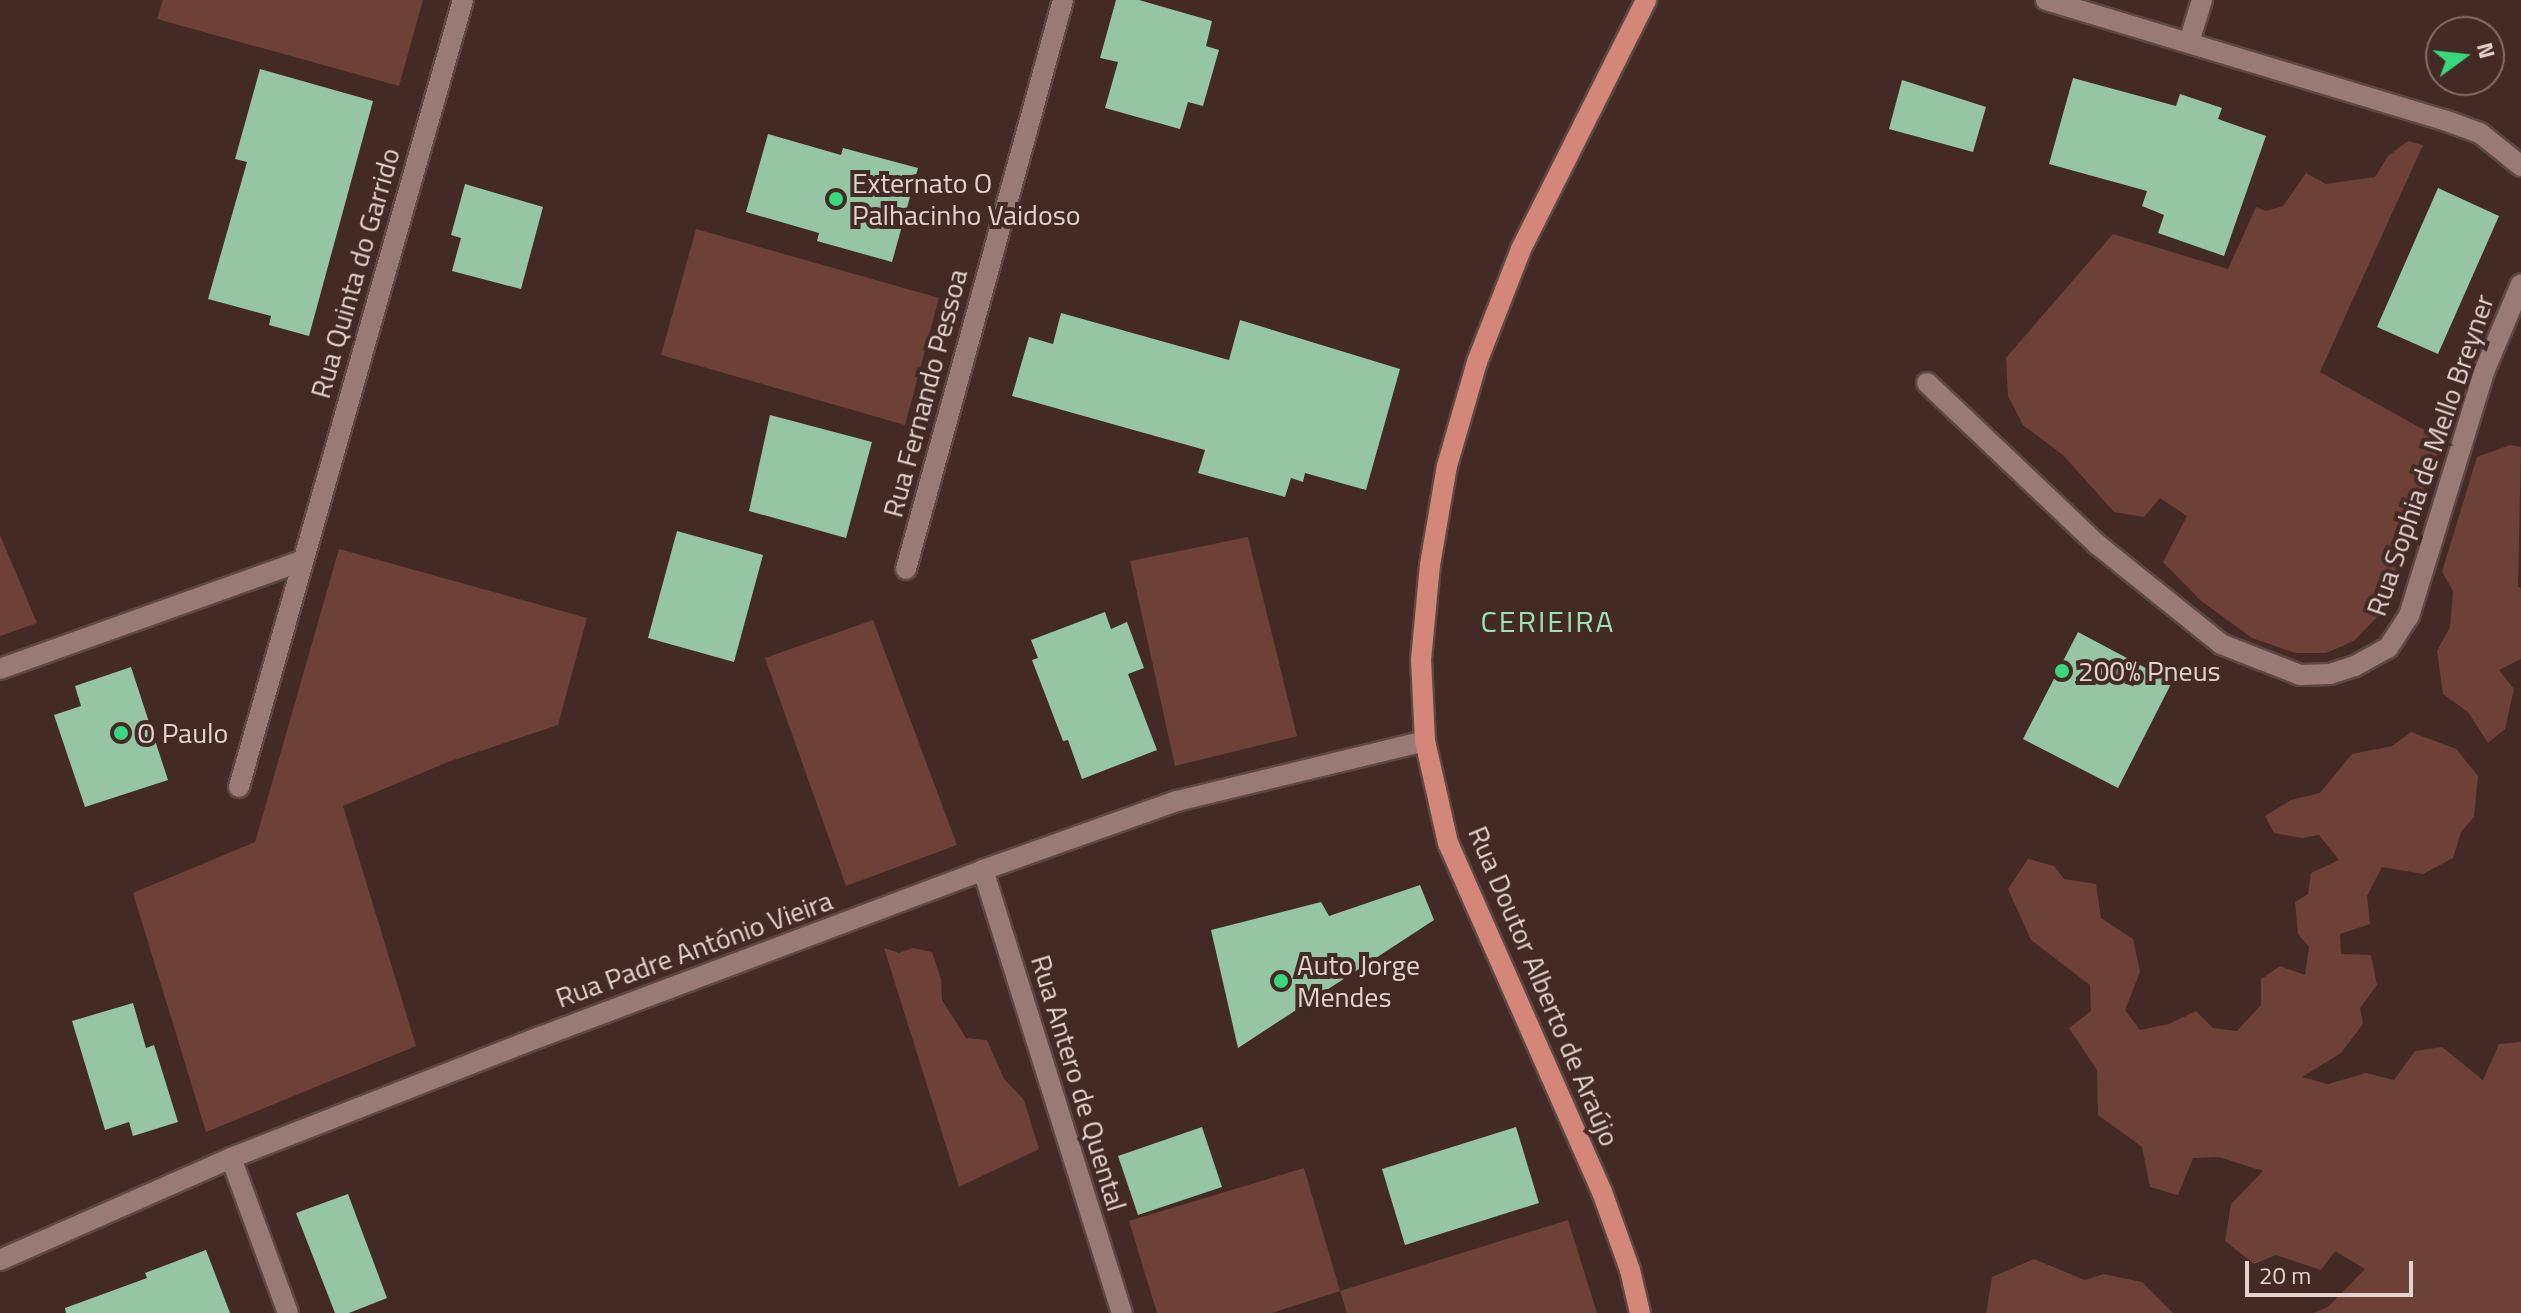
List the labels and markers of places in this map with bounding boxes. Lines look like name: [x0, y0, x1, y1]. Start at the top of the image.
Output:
place label: Externato O Palhacinho Vaidoso: [852, 166, 1080, 232]
marker: Externato O Palhacinho Vaidoso: [827, 190, 845, 208]
place label: 200% Pneus: [2078, 654, 2221, 688]
marker: 200% Pneus: [2053, 662, 2071, 680]
place label: O Paulo: [137, 716, 228, 750]
marker: O Paulo: [112, 724, 130, 742]
place label: Auto Jorge Mendes: [1297, 948, 1420, 1014]
marker: Auto Jorge Mendes: [1272, 972, 1290, 990]

